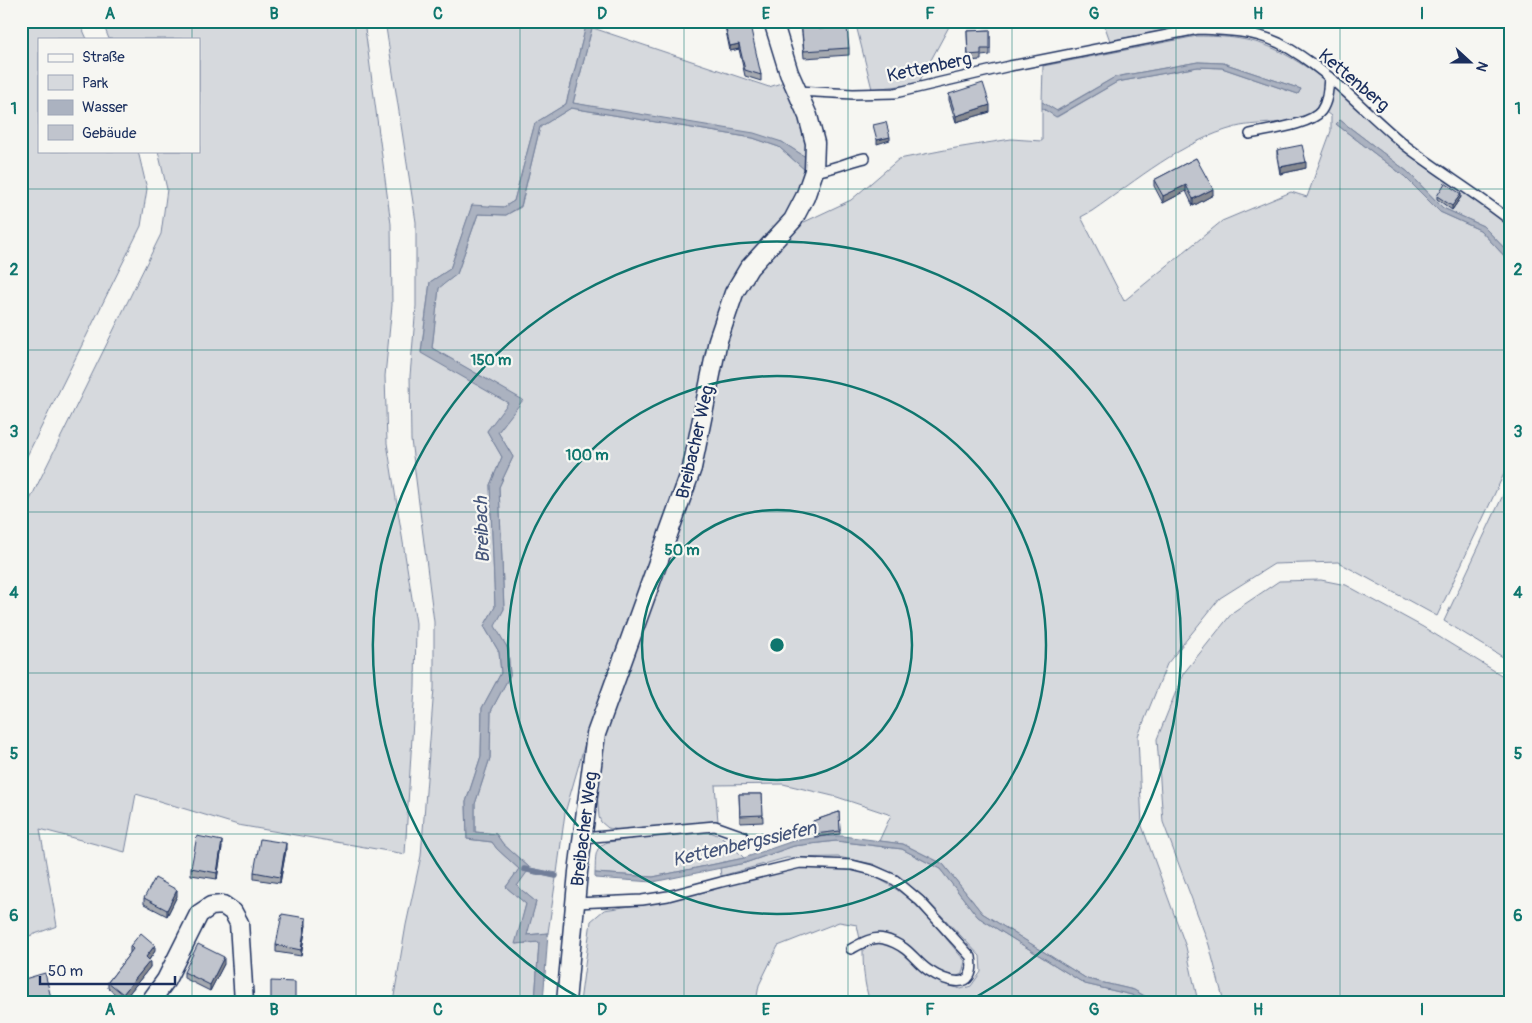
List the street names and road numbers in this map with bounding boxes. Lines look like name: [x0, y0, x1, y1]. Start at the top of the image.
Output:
street label: Kettenberg: [1313, 44, 1394, 117]
street label: Kettenberg: [885, 47, 974, 88]
street label: Breibacher Weg: [671, 383, 720, 501]
street label: Breibacher Weg: [566, 770, 603, 888]

